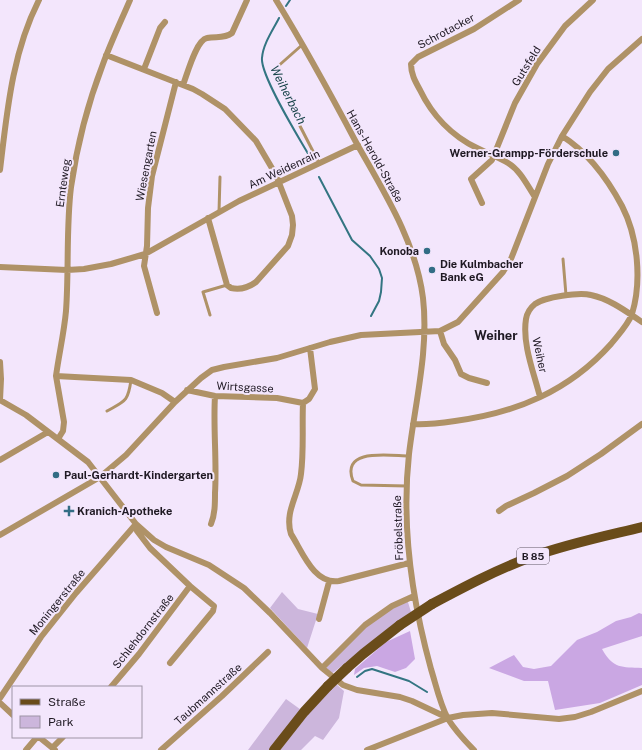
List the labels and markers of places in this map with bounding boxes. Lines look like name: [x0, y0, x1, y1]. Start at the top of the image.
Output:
place label: Werner-Grampp-Förderschule: [450, 147, 608, 159]
marker: Werner-Grampp-Förderschule: [611, 148, 621, 158]
place label: Konoba: [379, 245, 419, 257]
marker: Konoba: [422, 246, 432, 256]
place label: Die Kulmbacher Bank eG: [440, 258, 524, 283]
marker: Die Kulmbacher Bank eG: [427, 265, 437, 275]
place label: Paul-Gerhardt-Kindergarten: [64, 469, 213, 481]
marker: Paul-Gerhardt-Kindergarten: [51, 470, 61, 480]
place label: Kranich-Apotheke: [77, 505, 172, 517]
marker: Kranich-Apotheke: [64, 506, 74, 516]

